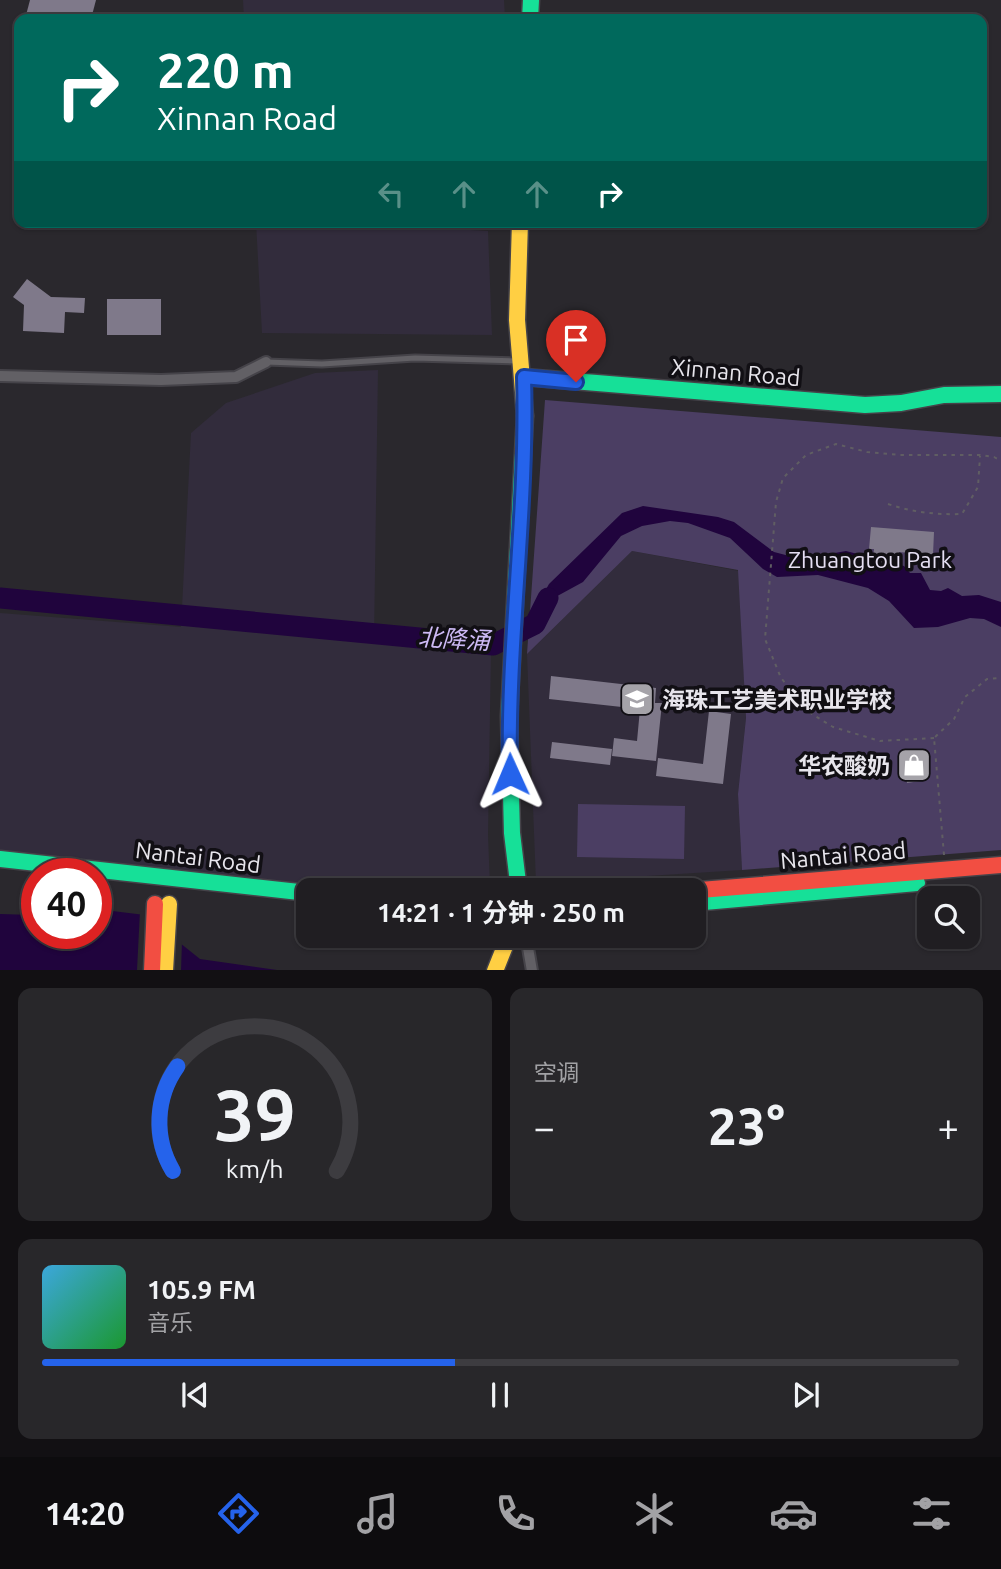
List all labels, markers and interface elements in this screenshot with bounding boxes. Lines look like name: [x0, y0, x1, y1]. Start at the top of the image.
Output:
icon: right: [42, 42, 133, 133]
text: 220 m: [157, 42, 294, 97]
text: Xinnan Road: [157, 100, 337, 136]
icon: left: [372, 175, 410, 213]
icon: ahead: [445, 175, 483, 213]
icon: ahead: [518, 175, 556, 213]
icon: right: [591, 175, 629, 213]
pin: [546, 310, 606, 382]
icon: arrive: [557, 321, 595, 359]
street label: Xinnan Road: [671, 354, 801, 390]
park label: Zhuangtou Park: [788, 547, 952, 572]
water label: 北降涌: [417, 624, 494, 655]
school or university icon: 海珠工艺美术职业学校: [618, 680, 656, 718]
place label: 海珠工艺美术职业学校: [662, 687, 892, 712]
position arrow: [473, 737, 547, 811]
shop icon: 华农酸奶: [895, 746, 933, 784]
place label: 华农酸奶: [798, 753, 890, 778]
street label: Nantai Road: [134, 837, 262, 877]
street label: Nantai Road: [779, 837, 907, 873]
speed limit sign: 40: [21, 858, 112, 949]
map controls: [917, 886, 980, 949]
button: search: [917, 886, 980, 949]
text: 14:21 · 1 分钟 · 250 m: [377, 898, 625, 927]
text: 空调: [534, 1060, 580, 1085]
text: 39: [214, 1073, 296, 1155]
text: 23°: [708, 1097, 785, 1155]
text: −: [534, 1106, 555, 1148]
text: +: [938, 1106, 959, 1148]
text: km/h: [226, 1154, 284, 1182]
text: 105.9 FM: [147, 1275, 256, 1304]
text: 音乐: [147, 1310, 193, 1335]
icon: previous: [176, 1376, 214, 1414]
icon: pause: [481, 1376, 519, 1414]
icon: next: [787, 1376, 825, 1414]
icon: directions: [214, 1489, 263, 1538]
icon: music: [353, 1489, 402, 1538]
icon: phone: [491, 1489, 540, 1538]
icon: climate: [630, 1489, 679, 1538]
icon: car: [769, 1489, 818, 1538]
icon: filters: [907, 1489, 956, 1538]
text: 14:20: [45, 1495, 125, 1531]

